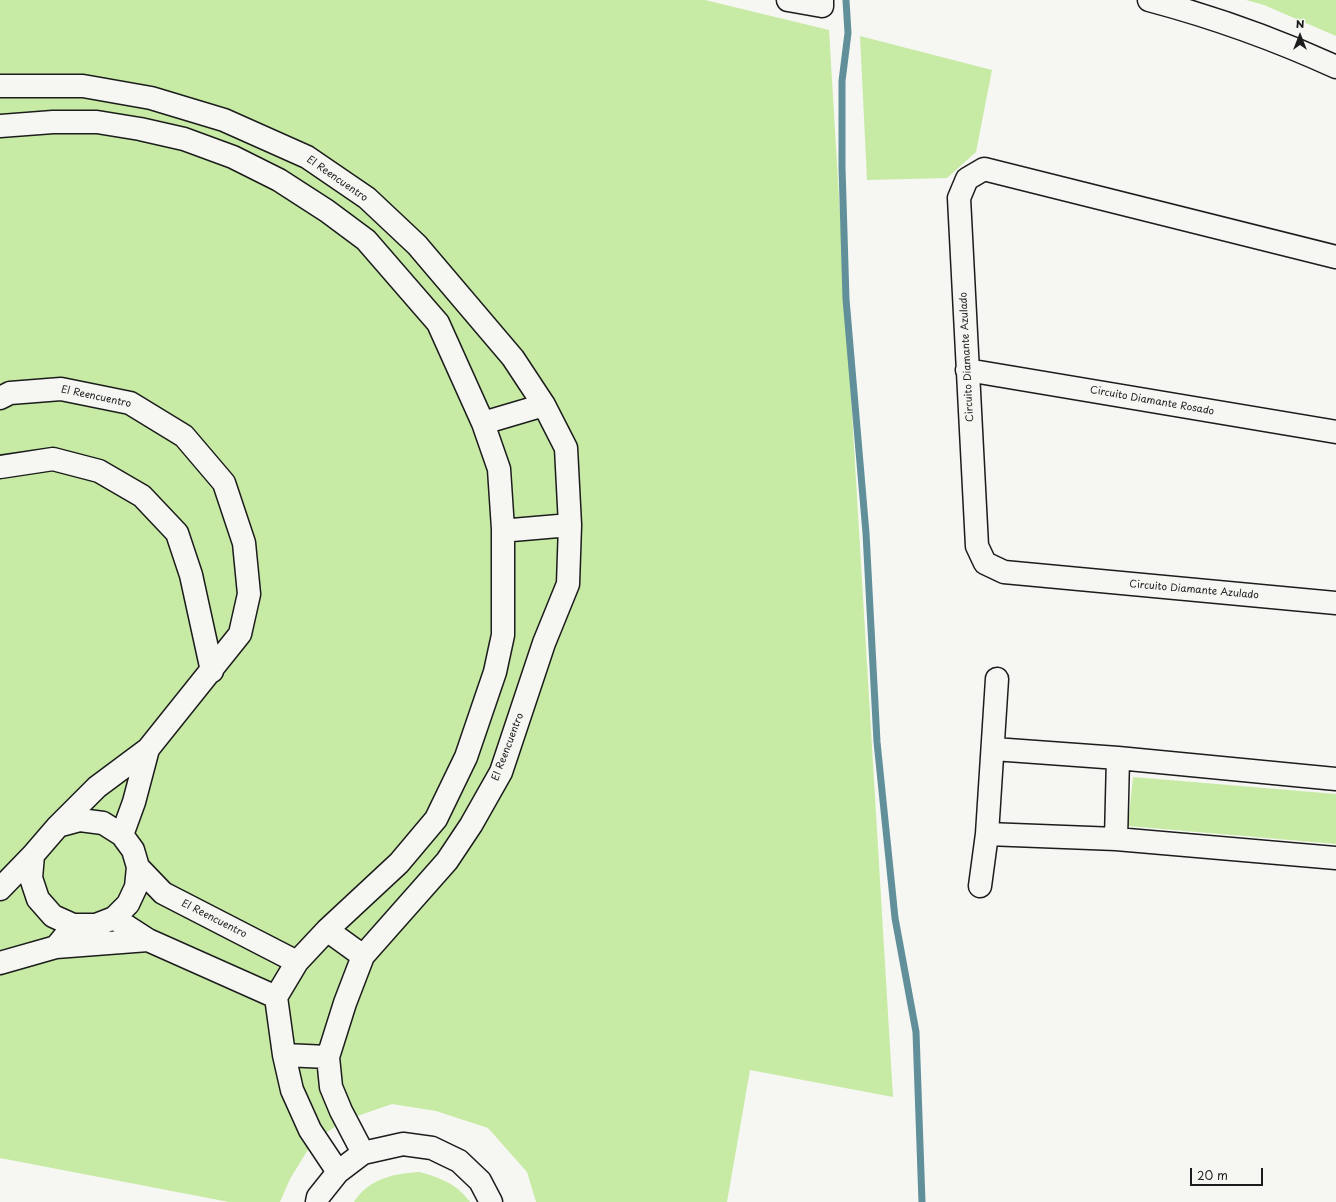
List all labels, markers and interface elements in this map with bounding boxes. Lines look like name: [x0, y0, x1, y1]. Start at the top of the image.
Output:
text: N: [1296, 15, 1304, 32]
north arrow: [1280, 16, 1320, 56]
street label: El Reencuentro: [304, 154, 370, 204]
street label: Circuito Diamante Azulado: [958, 292, 976, 422]
street label: El Reencuentro: [60, 384, 132, 410]
street label: Circuito Diamante Rosado: [1089, 384, 1215, 418]
street label: Circuito Diamante Azulado: [1129, 578, 1259, 602]
street label: El Reencuentro: [490, 711, 526, 783]
street label: El Reencuentro: [179, 897, 249, 941]
scale bar: [1192, 1160, 1265, 1186]
text: 20 m: [1197, 1166, 1228, 1184]

